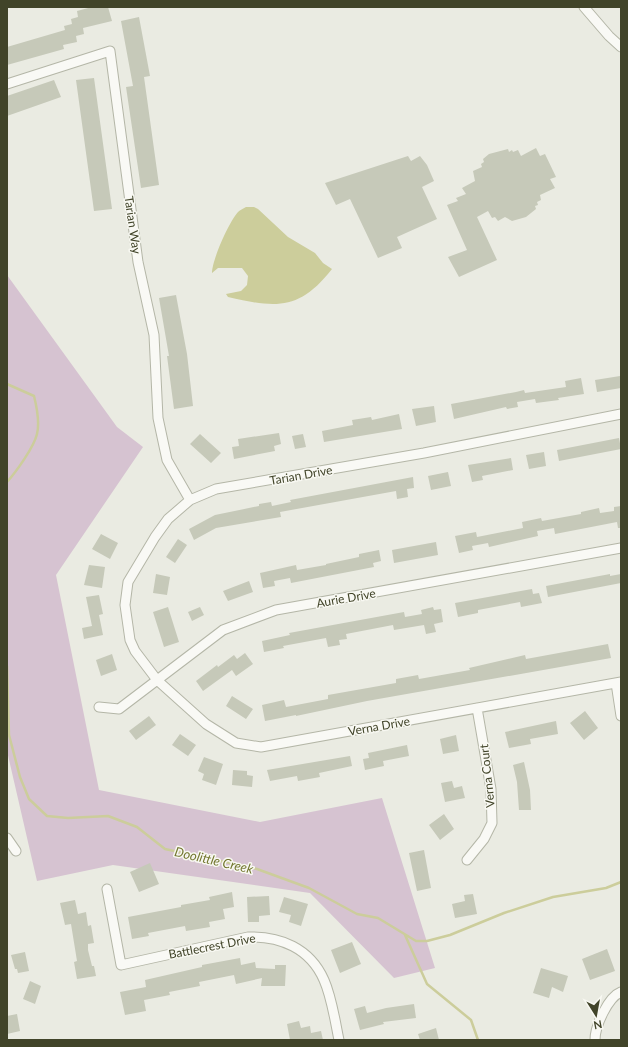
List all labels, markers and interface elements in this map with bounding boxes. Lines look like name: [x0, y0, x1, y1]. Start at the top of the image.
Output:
street label: Tarian Way: [122, 195, 145, 256]
street label: Tarian Drive: [269, 462, 333, 488]
street label: Aurie Drive: [315, 585, 377, 611]
street label: Verna Drive: [347, 713, 411, 739]
street label: Verna Court: [476, 743, 498, 808]
water label: Doolittle Creek: [173, 843, 256, 877]
street label: Battlecrest Drive: [167, 930, 257, 962]
north arrow: [576, 995, 616, 1035]
text: N: [593, 1018, 603, 1032]

